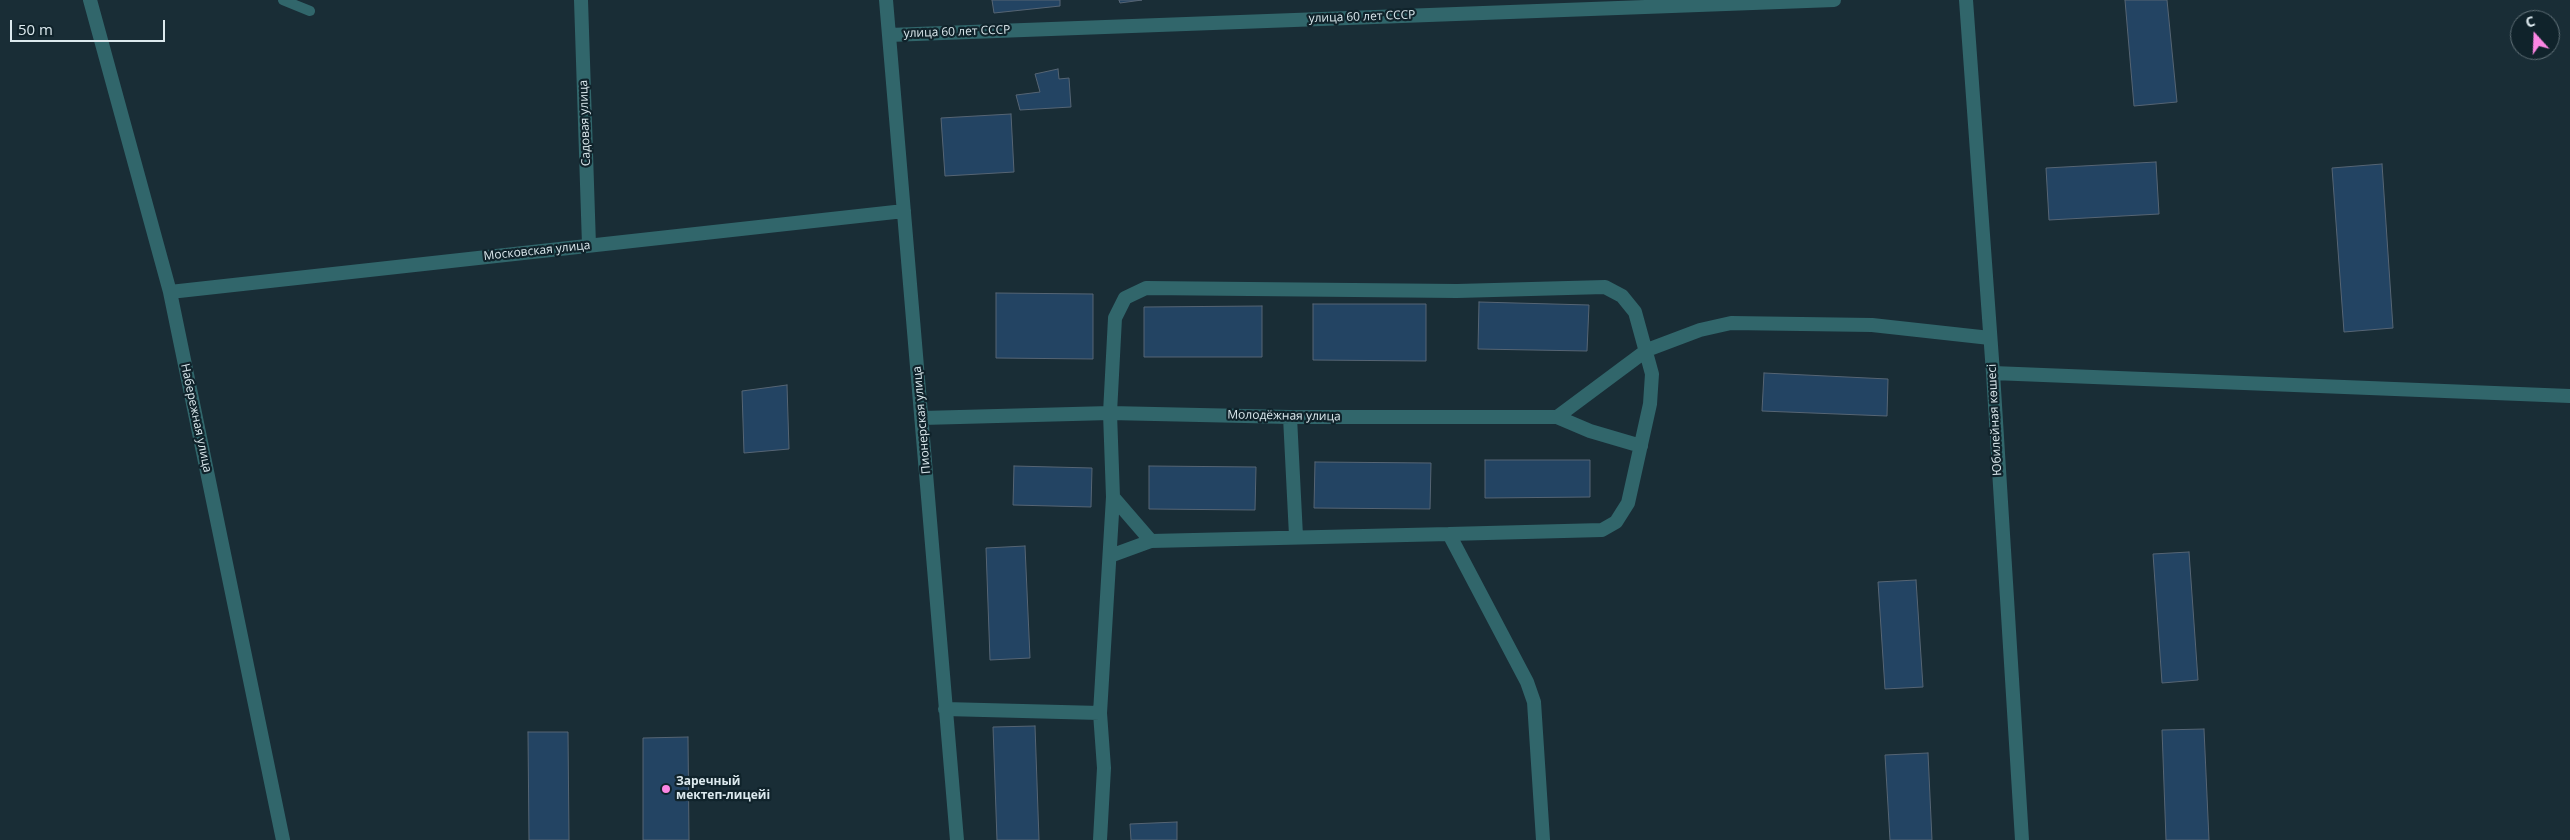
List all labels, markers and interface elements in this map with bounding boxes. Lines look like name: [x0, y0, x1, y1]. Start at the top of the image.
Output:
street label: улица 60 лет СССР: [1308, 8, 1416, 26]
scale bar: [12, 10, 168, 42]
north arrow: [2510, 10, 2560, 60]
text: С: [2523, 11, 2537, 32]
text: 50 m: [18, 19, 53, 39]
street label: улица 60 лет СССР: [903, 23, 1011, 41]
street label: Садовая улица: [576, 80, 594, 166]
street label: Московская улица: [483, 238, 591, 264]
street label: Набережная улица: [177, 362, 215, 474]
street label: Юбилейная көшесі: [1985, 364, 2005, 476]
street label: Пионерская улица: [910, 365, 934, 475]
street label: Молодёжная улица: [1227, 408, 1341, 424]
place label: Заречный мектеп-лицейі: [676, 775, 770, 803]
marker: Заречный мектеп-лицейі: [660, 783, 672, 795]

